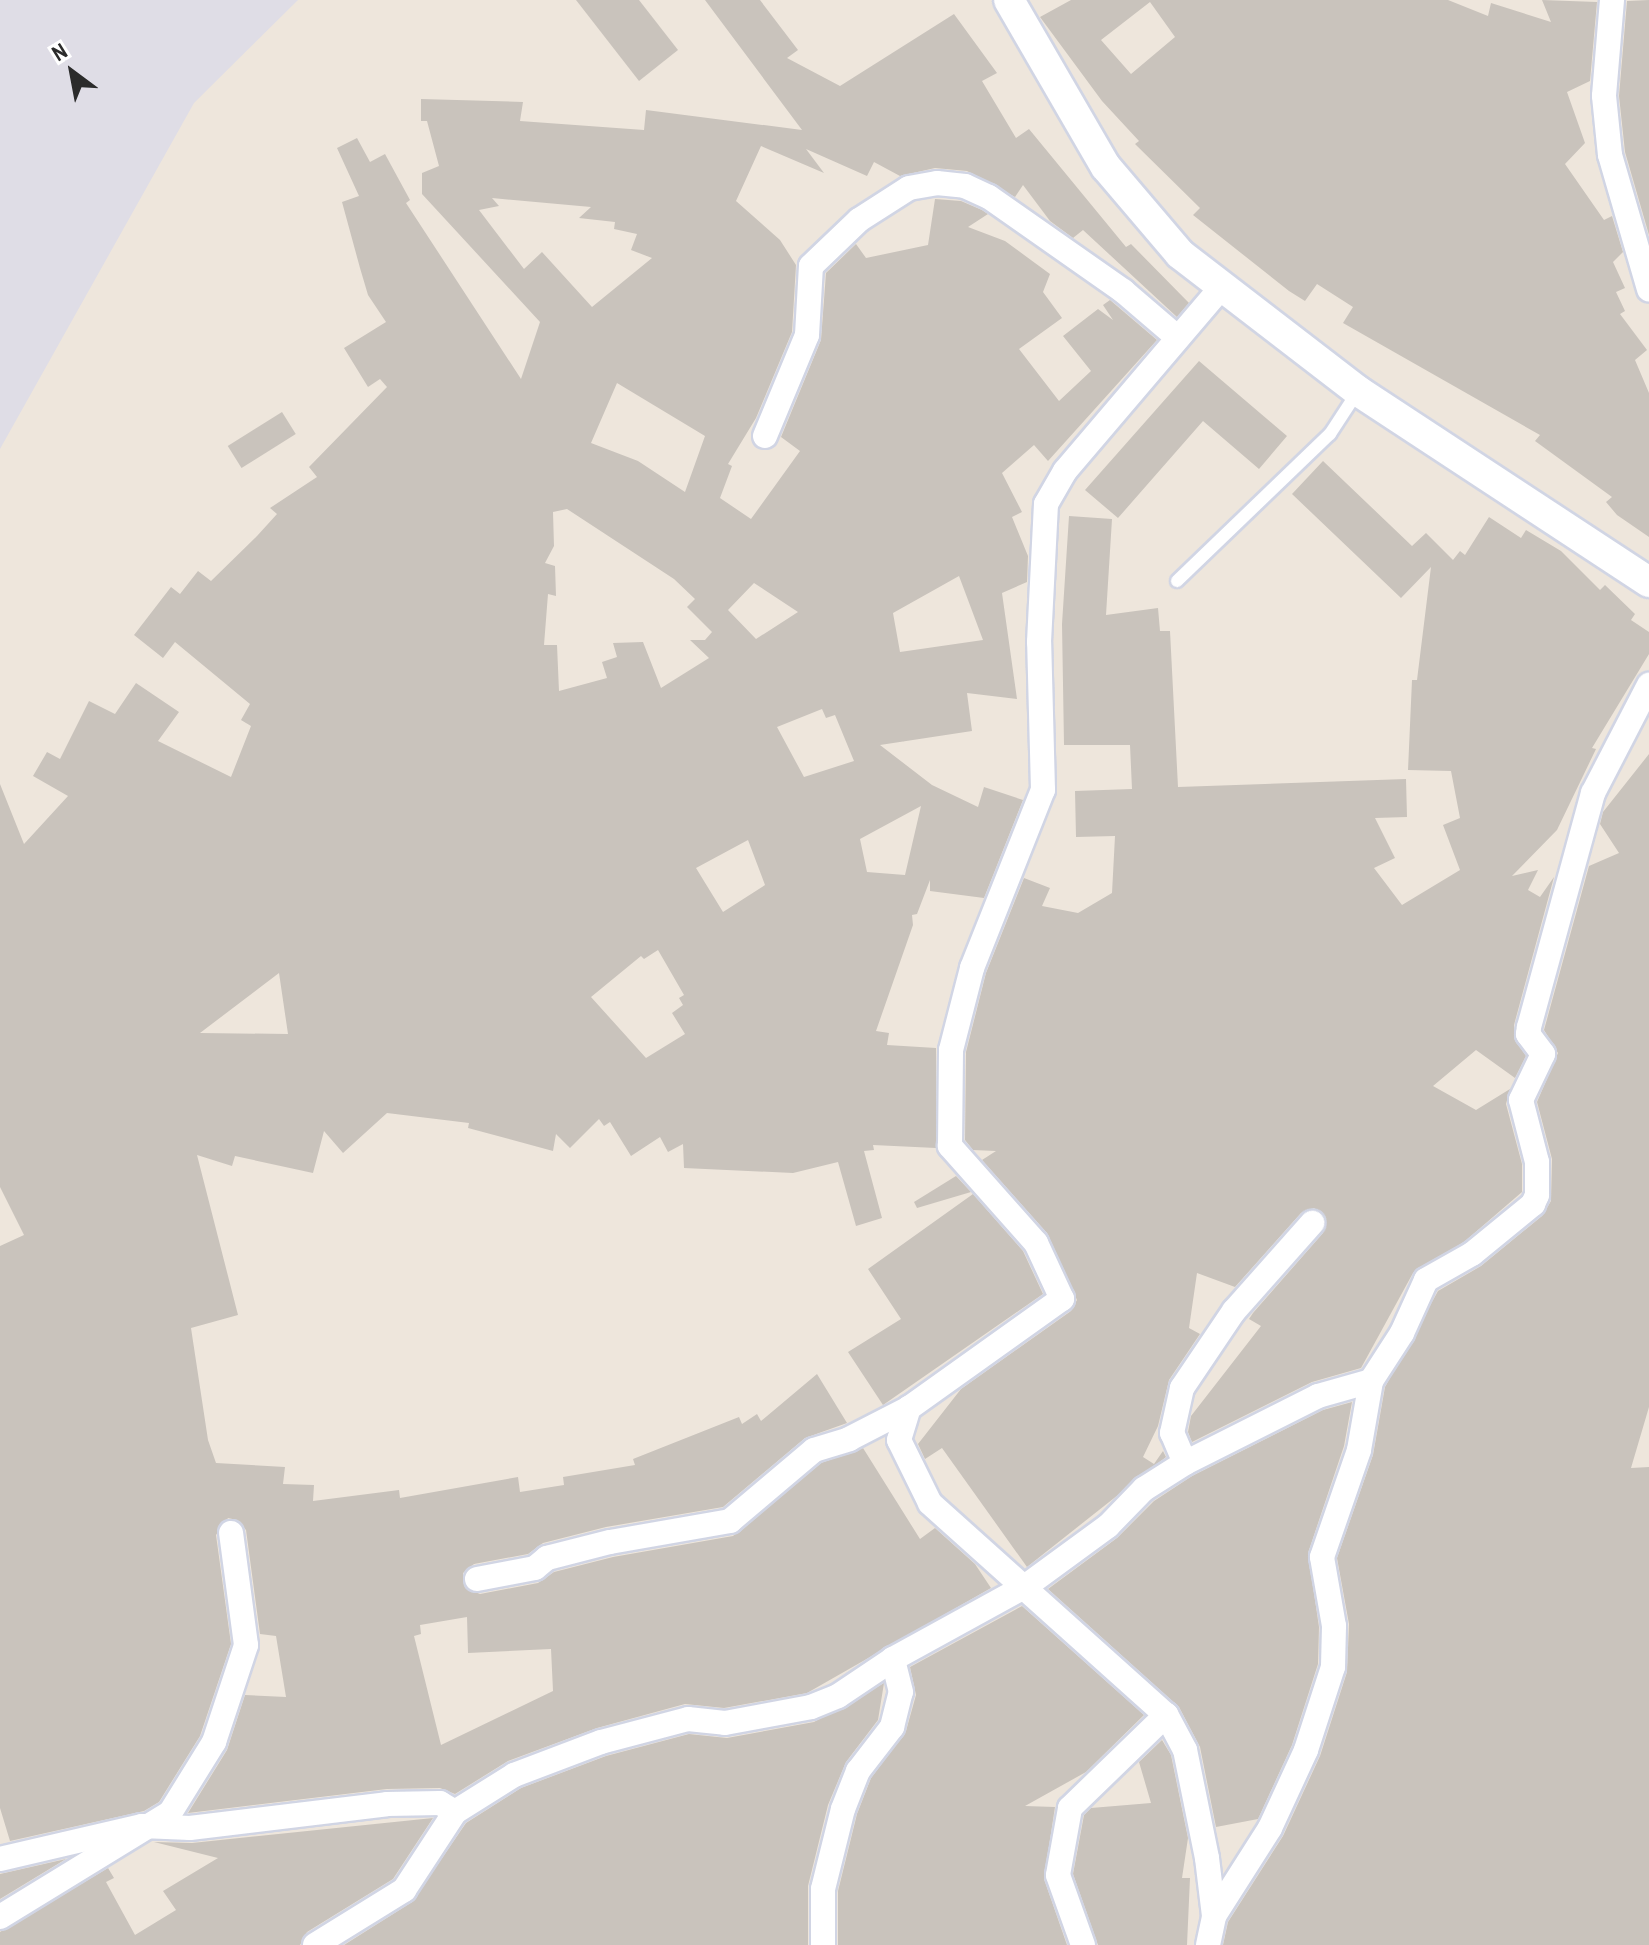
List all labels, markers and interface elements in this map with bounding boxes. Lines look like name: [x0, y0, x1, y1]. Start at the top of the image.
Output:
north arrow: [32, 32, 112, 112]
text: N: [46, 35, 73, 68]

